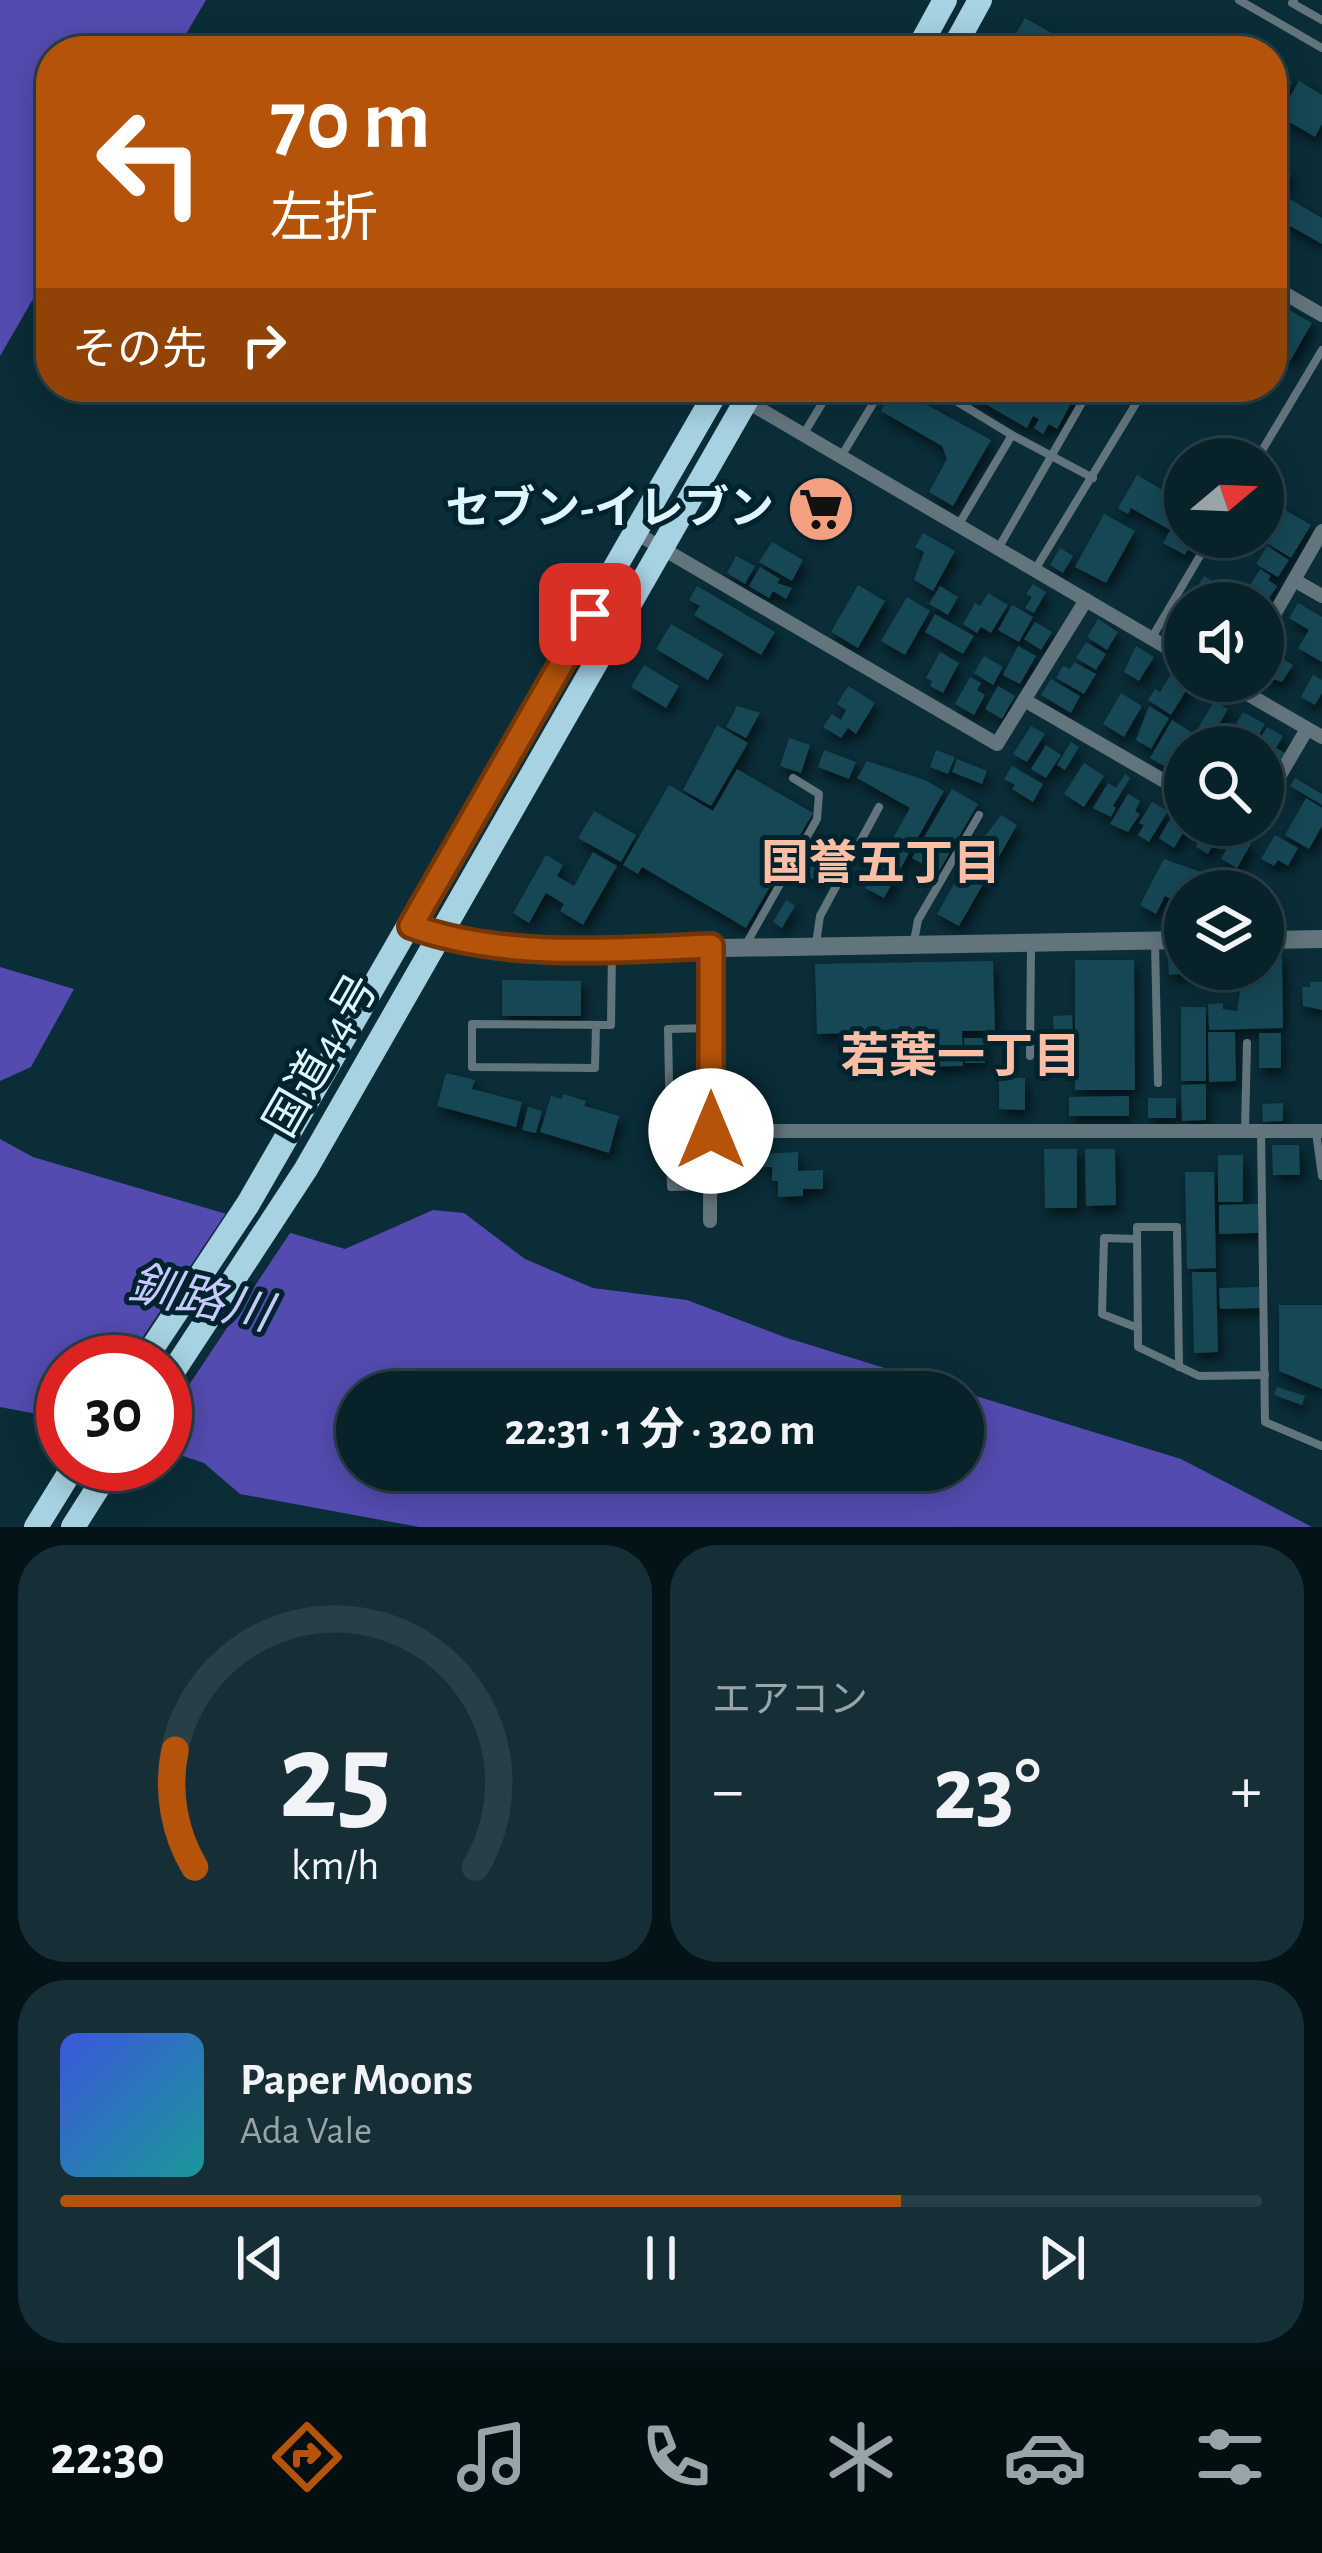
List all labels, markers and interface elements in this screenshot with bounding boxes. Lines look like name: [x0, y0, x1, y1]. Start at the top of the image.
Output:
text: 70 m: [270, 80, 431, 164]
icon: left: [72, 84, 228, 240]
text: 左折: [270, 193, 378, 247]
icon: right: [231, 312, 297, 378]
text: その先: [72, 328, 207, 373]
north arrow: [1164, 438, 1284, 558]
map controls: [1164, 438, 1284, 990]
supermarket icon: セブン-イレブン: [786, 474, 856, 544]
place label: セブン-イレブン: [445, 483, 774, 532]
pin: [539, 563, 641, 665]
icon: arrive: [557, 581, 623, 647]
button: sound: [1164, 582, 1284, 702]
button: search: [1164, 726, 1284, 846]
district label: 国誉五丁目: [761, 838, 1001, 889]
button: layers: [1164, 870, 1284, 990]
street label: 国道44号: [256, 967, 386, 1144]
district label: 若葉一丁目: [841, 1031, 1081, 1082]
position arrow: [648, 1068, 774, 1194]
water label: 釧路川: [124, 1257, 281, 1341]
speed limit sign: 30: [36, 1335, 192, 1491]
text: 22:31 · 1 分 · 320 m: [504, 1408, 816, 1453]
text: エアコン: [712, 1681, 868, 1720]
text: 25: [279, 1716, 391, 1841]
text: 23°: [933, 1746, 1041, 1836]
text: −: [712, 1758, 744, 1824]
text: +: [1230, 1758, 1262, 1824]
text: km/h: [291, 1844, 379, 1887]
text: Paper Moons: [240, 2058, 473, 2103]
text: Ada Vale: [240, 2112, 372, 2151]
icon: previous: [227, 2225, 293, 2291]
icon: pause: [628, 2225, 694, 2291]
icon: next: [1029, 2225, 1095, 2291]
icon: directions: [265, 2415, 349, 2499]
icon: music: [450, 2415, 534, 2499]
icon: phone: [634, 2415, 718, 2499]
icon: climate: [819, 2415, 903, 2499]
icon: car: [1003, 2415, 1087, 2499]
icon: filters: [1188, 2415, 1272, 2499]
text: 22:30: [50, 2430, 165, 2484]

